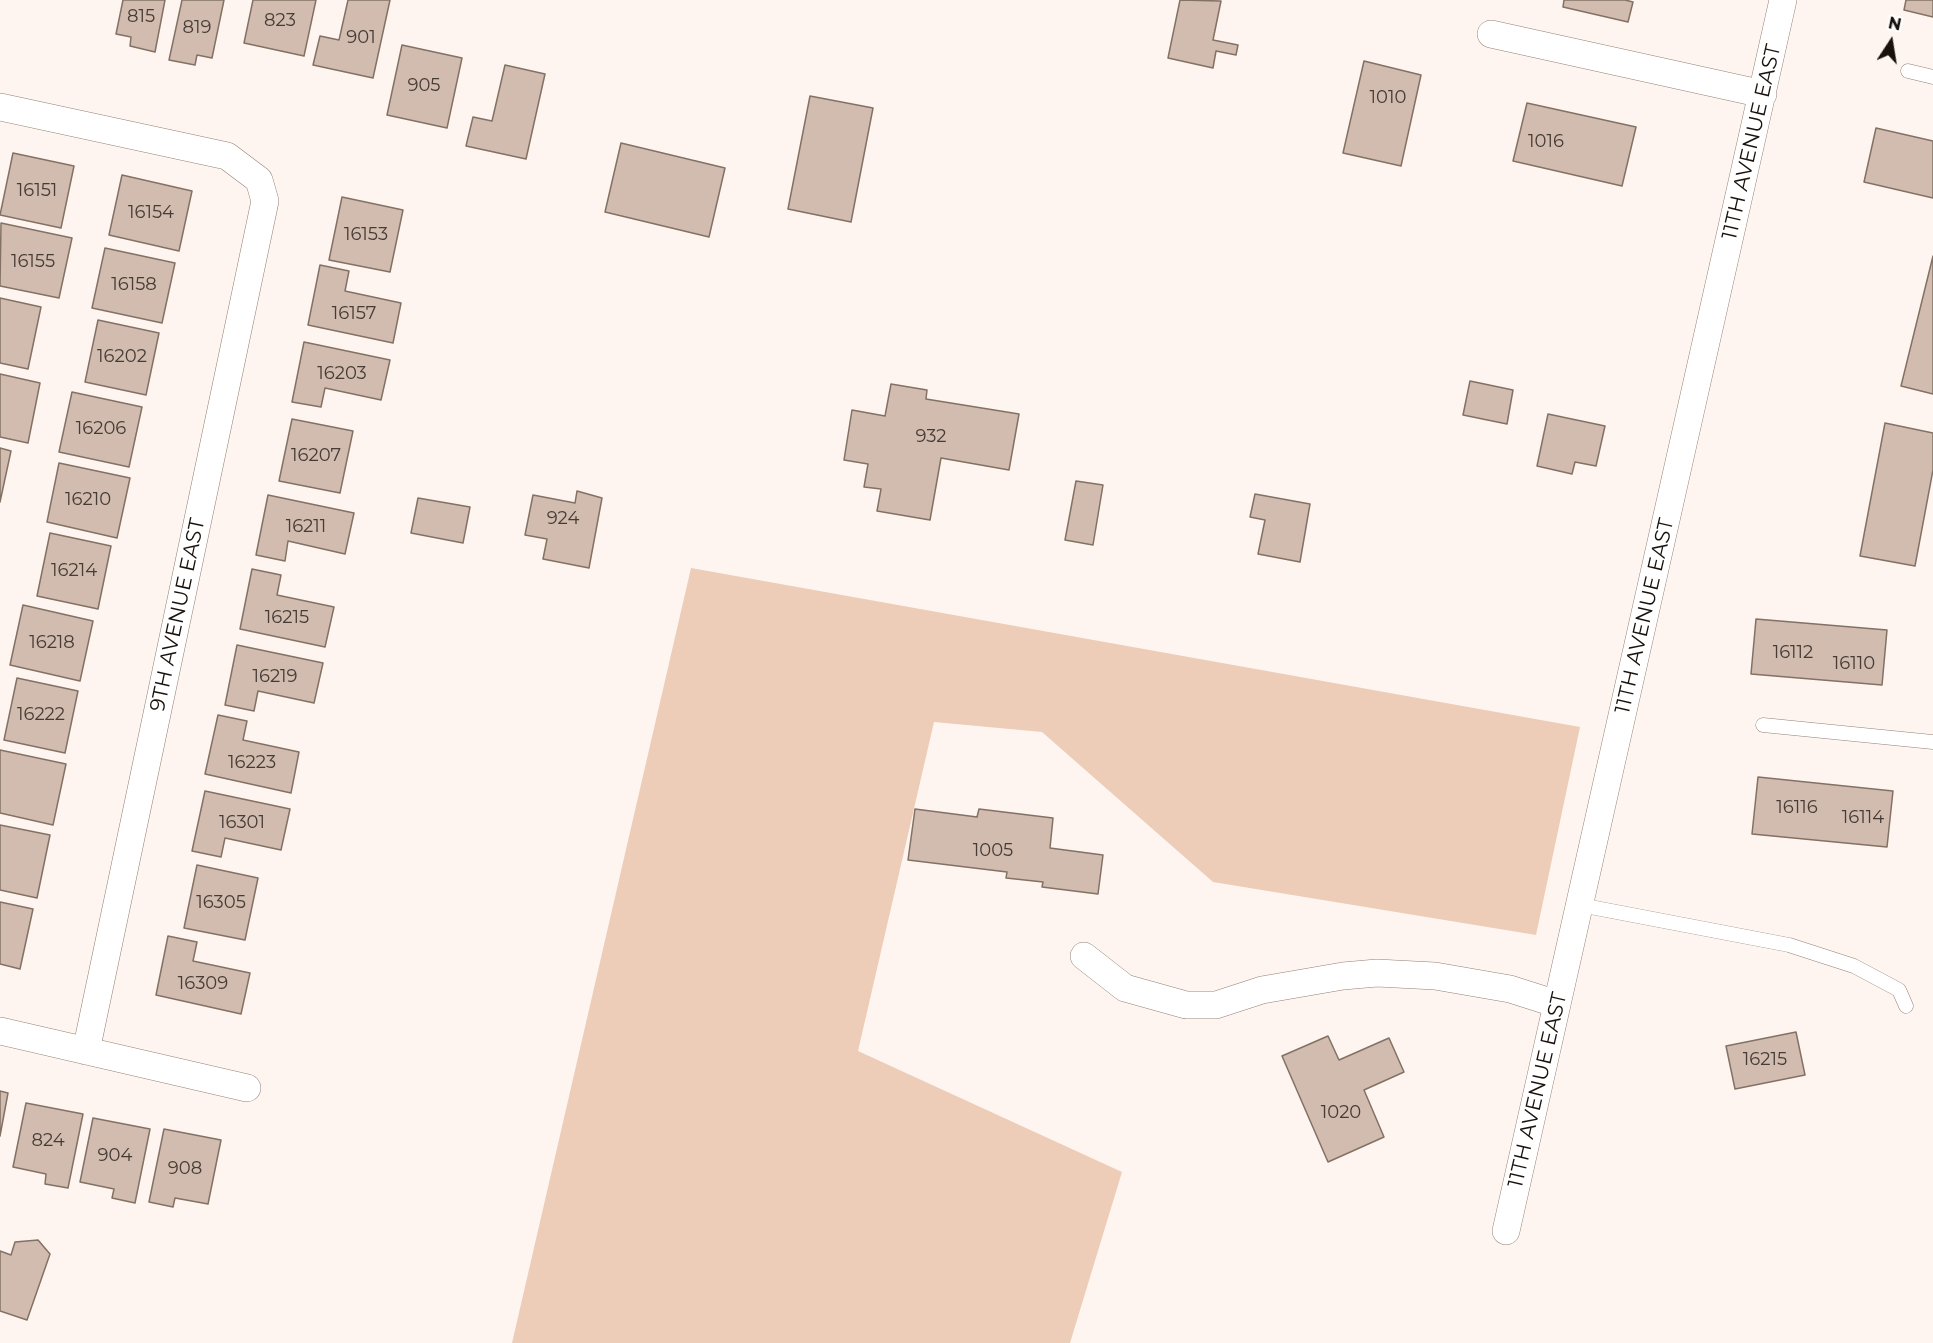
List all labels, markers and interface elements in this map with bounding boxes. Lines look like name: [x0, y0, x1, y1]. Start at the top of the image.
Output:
house number: 815: [127, 6, 155, 28]
house number: 823: [264, 10, 296, 32]
north arrow: [1861, 12, 1921, 72]
text: N: [1887, 13, 1903, 35]
house number: 819: [183, 17, 211, 39]
house number: 901: [346, 27, 376, 49]
street label: 11TH AVENUE EAST: [1717, 42, 1787, 242]
house number: 905: [407, 75, 441, 97]
house number: 1010: [1370, 87, 1406, 109]
house number: 1016: [1528, 131, 1564, 153]
house number: 16151: [17, 180, 57, 202]
house number: 16154: [128, 202, 174, 224]
house number: 16153: [344, 224, 388, 246]
house number: 16155: [11, 251, 55, 273]
house number: 16158: [111, 274, 157, 296]
house number: 16157: [332, 303, 376, 325]
house number: 16202: [97, 346, 147, 368]
house number: 16203: [317, 363, 367, 385]
house number: 16206: [76, 418, 126, 440]
house number: 932: [915, 426, 947, 448]
house number: 16207: [291, 445, 341, 467]
house number: 16210: [65, 489, 111, 511]
house number: 924: [547, 508, 579, 530]
street label: 9TH AVENUE EAST: [145, 516, 211, 714]
house number: 16211: [286, 516, 326, 538]
street label: 11TH AVENUE EAST: [1610, 516, 1680, 716]
house number: 16214: [51, 560, 97, 582]
house number: 16215: [265, 607, 309, 629]
house number: 16218: [29, 632, 75, 654]
house number: 16112: [1773, 642, 1813, 664]
house number: 16110: [1833, 653, 1875, 675]
house number: 16219: [252, 666, 298, 688]
house number: 16222: [17, 704, 65, 726]
house number: 16223: [228, 752, 276, 774]
house number: 16116: [1776, 797, 1818, 819]
house number: 16114: [1842, 807, 1884, 829]
house number: 16301: [219, 812, 265, 834]
house number: 1005: [973, 840, 1013, 862]
house number: 16305: [196, 892, 246, 914]
house number: 16309: [178, 973, 228, 995]
street label: 11TH AVENUE EAST: [1503, 990, 1573, 1190]
house number: 16215: [1743, 1049, 1787, 1071]
house number: 1020: [1321, 1102, 1361, 1124]
house number: 824: [31, 1130, 65, 1152]
house number: 904: [98, 1145, 132, 1167]
house number: 908: [168, 1158, 202, 1180]

